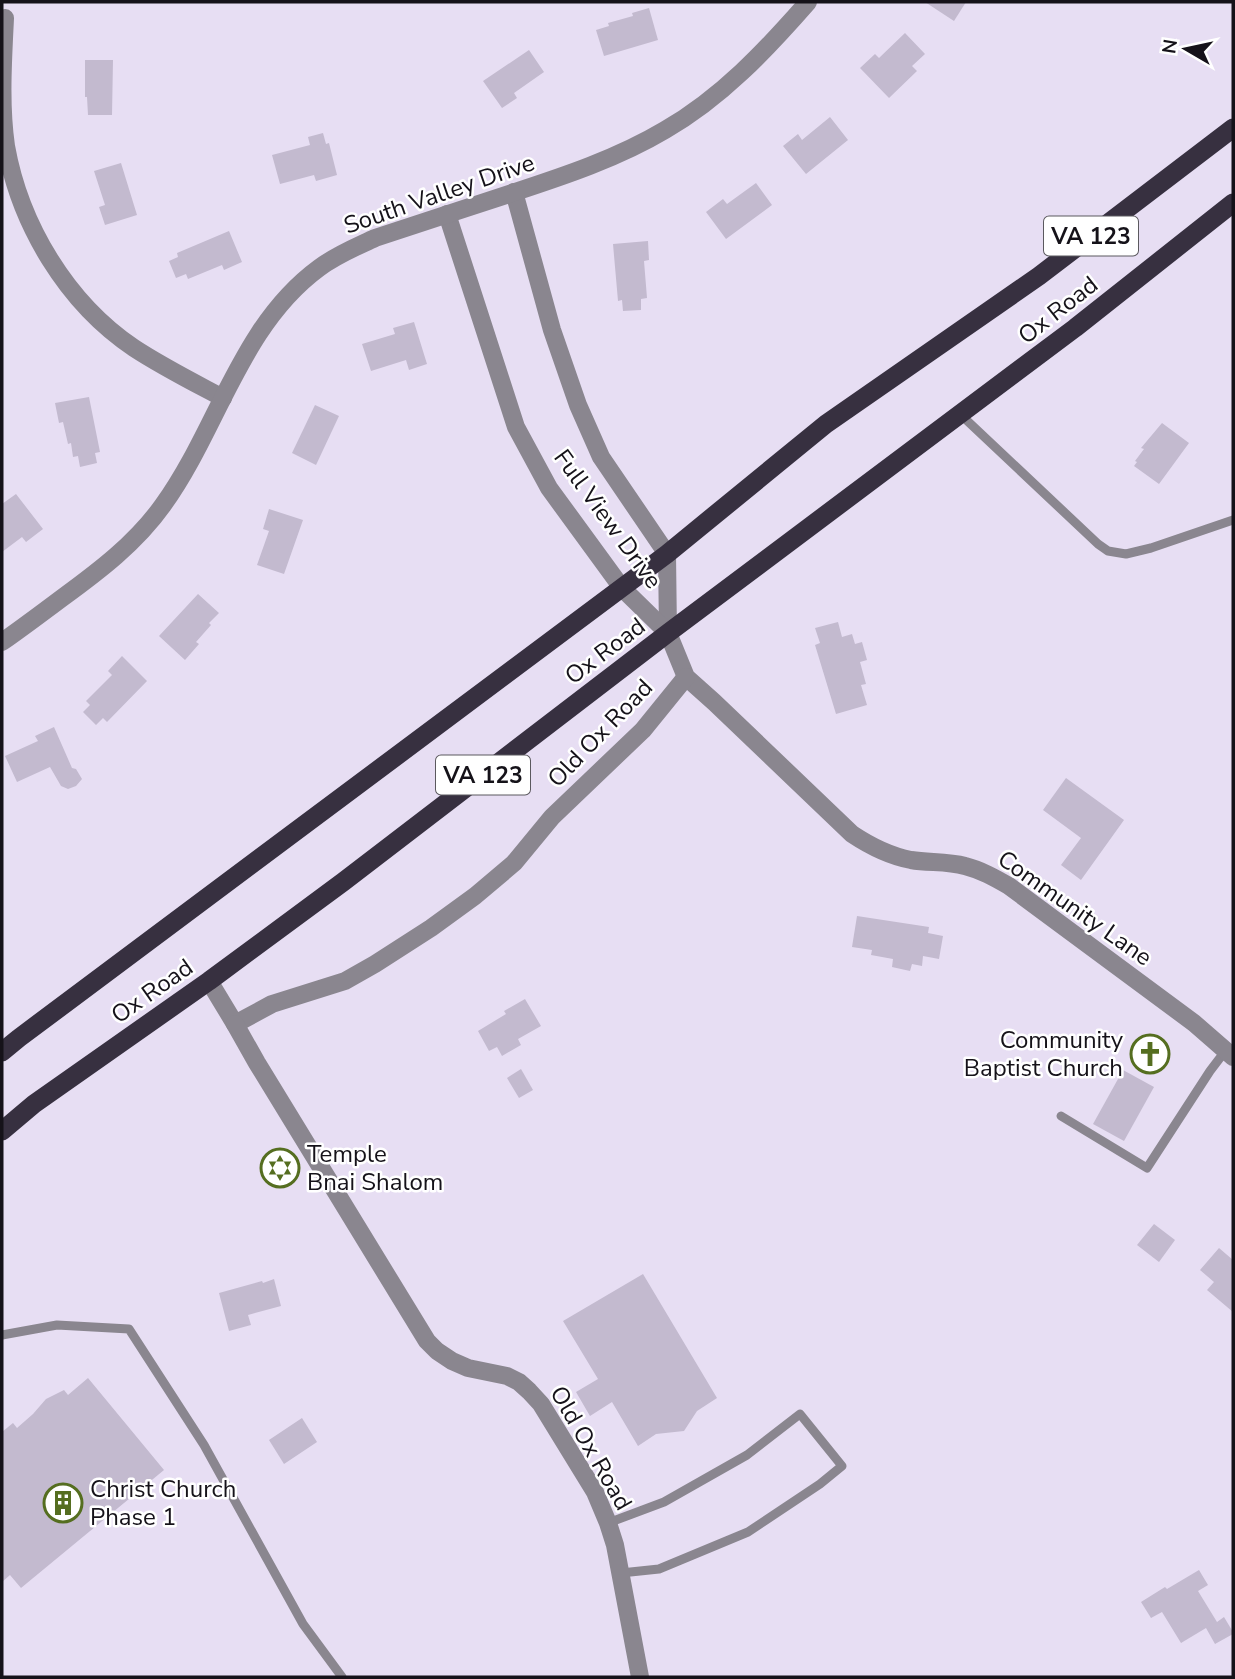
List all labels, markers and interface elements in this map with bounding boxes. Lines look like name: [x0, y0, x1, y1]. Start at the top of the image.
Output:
north arrow: [1151, 14, 1221, 84]
text: N: [1156, 37, 1184, 56]
street label: South Valley Drive: [339, 146, 539, 242]
road number: VA 123: [1044, 216, 1138, 256]
street label: Ox Road: [1012, 269, 1104, 351]
street label: Full View Drive: [547, 443, 669, 595]
street label: Ox Road: [558, 610, 652, 692]
street label: Old Ox Road: [540, 672, 660, 794]
road number: VA 123: [436, 755, 530, 794]
street label: Community Lane: [991, 843, 1159, 973]
street label: Ox Road: [105, 951, 199, 1031]
place label: Community Baptist Church: [964, 1024, 1124, 1084]
church icon: Community Baptist Church: [1129, 1033, 1171, 1075]
place label: Temple Bnai Shalom: [307, 1138, 443, 1198]
synagogue icon: Temple Bnai Shalom: [259, 1147, 301, 1189]
street label: Old Ox Road: [542, 1380, 640, 1516]
place label: Christ Church Phase 1: [90, 1473, 236, 1533]
building icon: Christ Church Phase 1: [42, 1482, 84, 1524]

